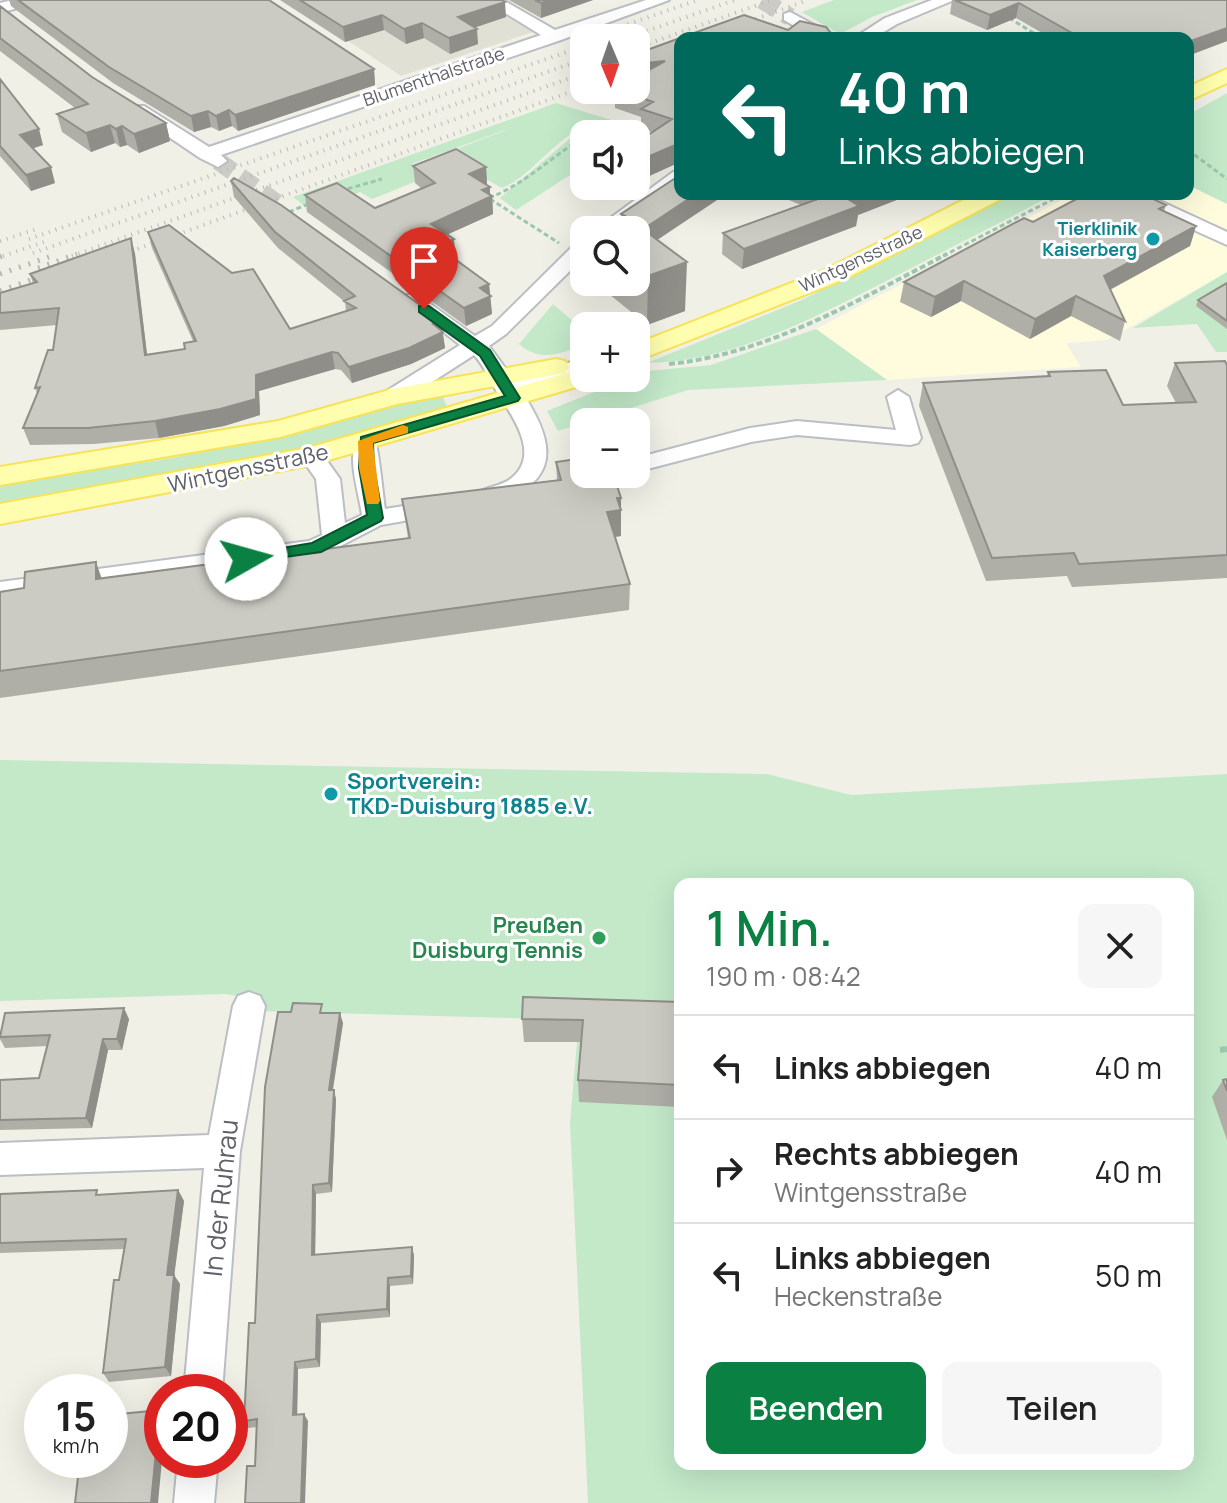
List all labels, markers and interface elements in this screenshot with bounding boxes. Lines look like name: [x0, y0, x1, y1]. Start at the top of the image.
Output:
north arrow: [570, 24, 650, 104]
map controls: [570, 24, 650, 488]
street label: Blumenthalstraße: [360, 41, 508, 112]
text: 40 m: [838, 53, 970, 130]
icon: left: [706, 64, 810, 168]
button: sound: [570, 120, 650, 200]
text: Links abbiegen: [838, 126, 1085, 175]
button: search: [570, 216, 650, 296]
place label: Tierklinik Kaiserberg: [1042, 216, 1138, 261]
street label: Wintgensstraße: [795, 219, 926, 297]
pin: [390, 227, 458, 309]
marker: Tierklinik Kaiserberg: [1144, 230, 1162, 248]
icon: arrive: [402, 239, 446, 283]
button: +: [570, 312, 650, 392]
button: −: [570, 408, 650, 488]
street label: Wintgensstraße: [165, 436, 331, 500]
position arrow: [204, 517, 288, 601]
place label: Sportverein: TKD-Duisburg 1885 e.V.: [347, 766, 593, 821]
marker: Sportverein: TKD-Duisburg 1885 e.V.: [322, 785, 340, 803]
text: 1 Min.: [706, 895, 833, 960]
button: close: [1078, 904, 1162, 988]
place label: Preußen Duisburg Tennis: [412, 910, 583, 965]
marker: Preußen Duisburg Tennis: [590, 929, 608, 947]
text: 190 m · 08:42: [706, 958, 861, 994]
icon: left: [706, 1045, 750, 1089]
text: Links abbiegen: [774, 1047, 991, 1088]
text: 40 m: [1095, 1047, 1162, 1088]
street label: In der Ruhrau: [194, 1117, 246, 1278]
text: Rechts abbiegen: [774, 1133, 1019, 1174]
icon: right: [706, 1149, 750, 1193]
text: 40 m: [1095, 1151, 1162, 1192]
text: Wintgensstraße: [774, 1174, 967, 1210]
text: Links abbiegen: [774, 1237, 991, 1278]
icon: left: [706, 1253, 750, 1297]
text: 50 m: [1095, 1255, 1162, 1296]
text: Heckenstraße: [774, 1278, 942, 1314]
button: Beenden: [706, 1362, 926, 1454]
button: Teilen: [942, 1362, 1162, 1454]
speed limit sign: 20: [144, 1374, 248, 1478]
text: 15: [56, 1388, 96, 1443]
text: km/h: [53, 1432, 99, 1459]

